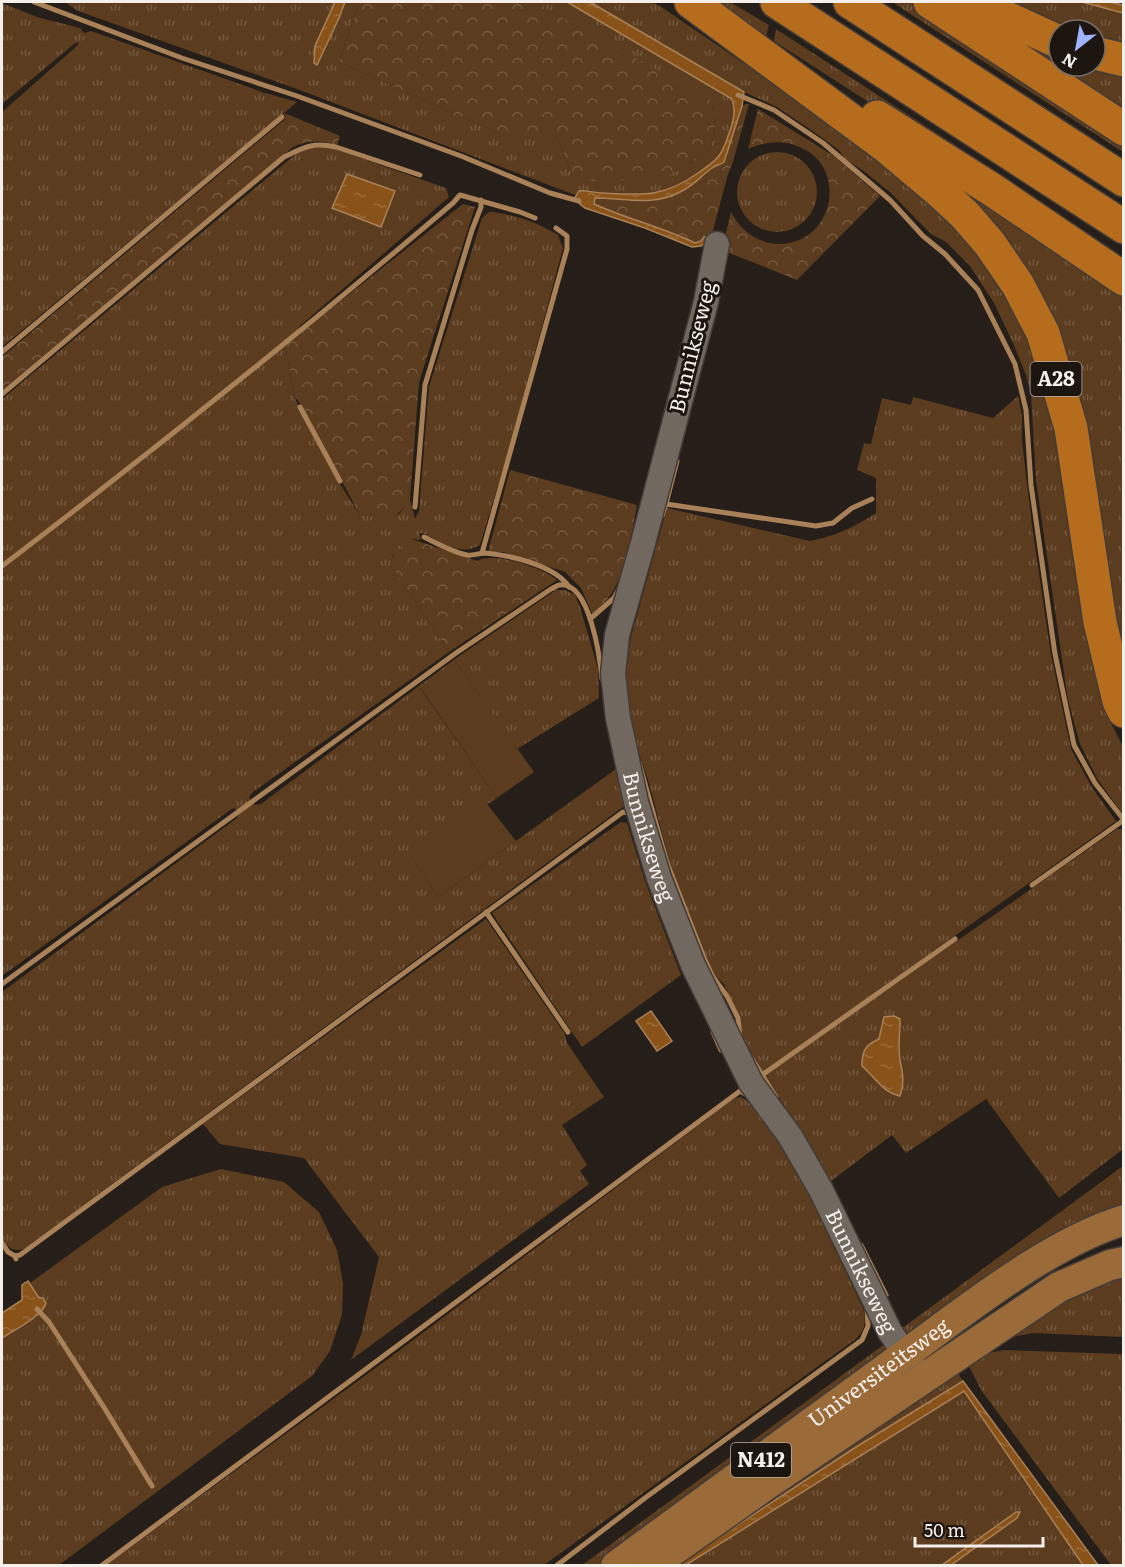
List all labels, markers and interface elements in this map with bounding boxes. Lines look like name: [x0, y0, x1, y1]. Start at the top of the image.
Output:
north arrow: [1047, 18, 1107, 78]
text: N: [1057, 48, 1081, 75]
street label: Bunnikseweg: [659, 277, 722, 416]
road number: A28: [1030, 362, 1082, 396]
street label: Bunnikseweg: [617, 768, 685, 906]
street label: Bunnikseweg: [819, 1203, 906, 1338]
street label: Universiteitsweg: [800, 1309, 955, 1434]
road number: N412: [731, 1443, 791, 1477]
scale bar: [915, 1510, 1042, 1548]
text: 50 m: [924, 1516, 965, 1543]

